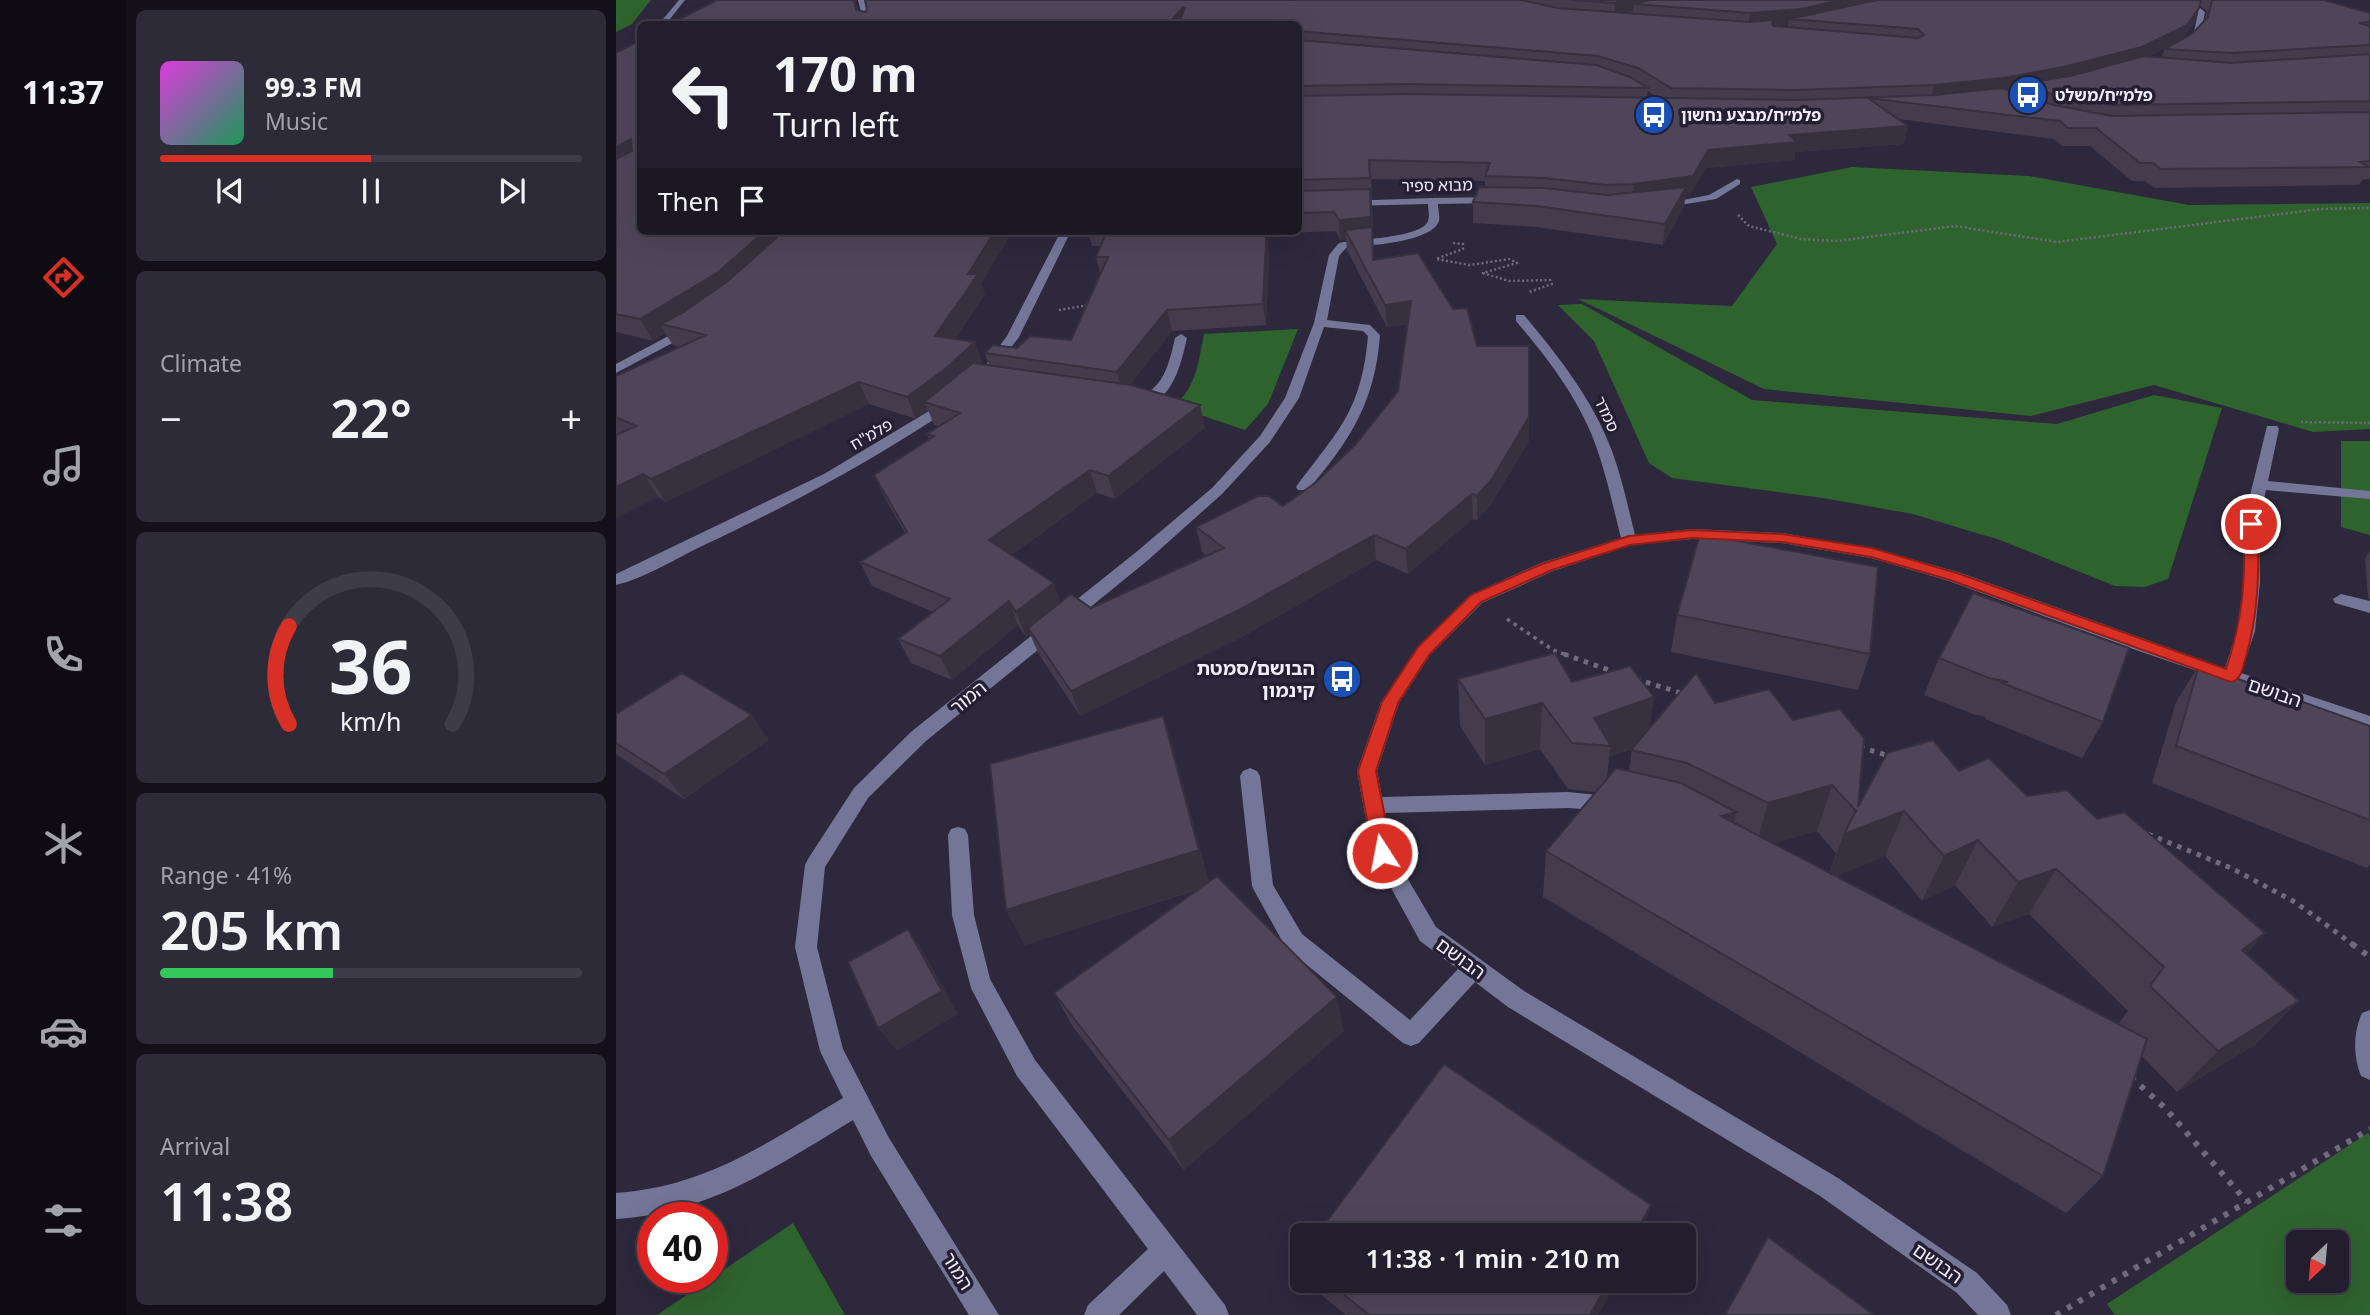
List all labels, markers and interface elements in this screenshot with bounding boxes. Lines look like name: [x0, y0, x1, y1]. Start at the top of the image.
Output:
text: 170 m: [773, 40, 918, 106]
icon: left: [658, 49, 749, 140]
text: 99.3 FM: [265, 69, 362, 105]
text: 11:37: [22, 70, 104, 113]
bus stop icon: פלמ״ח/משלט: [2007, 74, 2049, 116]
place label: פלמ״ח/משלט: [2055, 84, 2153, 106]
bus stop icon: פלמ״ח/מבצע נחשון: [1633, 94, 1675, 136]
text: Turn left: [773, 103, 899, 146]
place label: פלמ״ח/מבצע נחשון: [1681, 104, 1821, 126]
text: Music: [265, 105, 328, 137]
icon: previous: [211, 172, 249, 210]
icon: pause: [352, 172, 390, 210]
icon: next: [493, 172, 531, 210]
street label: מבוא ספיר: [1401, 173, 1473, 197]
icon: arrive: [733, 182, 771, 220]
text: Then: [658, 183, 719, 219]
icon: directions: [39, 253, 88, 302]
text: Climate: [160, 347, 242, 379]
text: 22°: [330, 382, 412, 453]
text: −: [160, 392, 182, 444]
text: +: [560, 392, 582, 444]
street label: סמדר: [1589, 392, 1625, 436]
street label: פלמ"ח: [846, 413, 896, 455]
icon: music: [39, 441, 88, 490]
pin: [2221, 494, 2281, 554]
icon: arrive: [2232, 505, 2270, 543]
text: 36: [329, 616, 413, 715]
icon: phone: [39, 630, 88, 679]
place label: הבושם/סמטת קינמון: [1196, 655, 1315, 703]
bus stop icon: הבושם/סמטת קינמון: [1321, 658, 1363, 700]
street label: הבושם: [2245, 671, 2305, 713]
street label: המור: [944, 674, 992, 720]
text: km/h: [340, 703, 402, 737]
position arrow: [1345, 816, 1419, 890]
icon: climate: [39, 819, 88, 868]
text: Range · 41%: [160, 859, 292, 891]
text: 205 km: [160, 894, 343, 965]
street label: הבושם: [1431, 931, 1491, 985]
icon: car: [39, 1007, 88, 1056]
text: Arrival: [160, 1130, 230, 1162]
text: 11:38: [160, 1165, 293, 1236]
icon: filters: [39, 1196, 88, 1245]
speed limit sign: 40: [637, 1202, 728, 1293]
north arrow: [2286, 1230, 2348, 1293]
map controls: [2286, 1230, 2349, 1293]
street label: הבושם: [1908, 1237, 1968, 1289]
text: 11:38 · 1 min · 210 m: [1366, 1240, 1620, 1276]
street label: המור: [936, 1247, 980, 1295]

